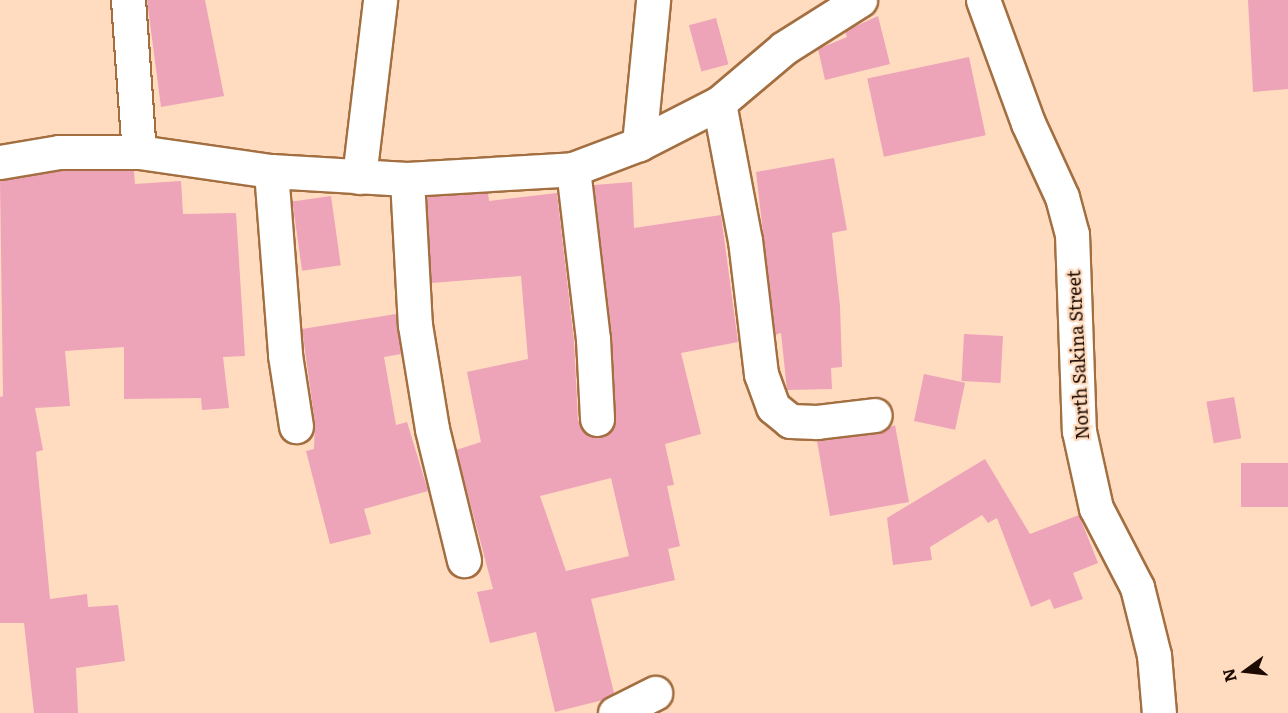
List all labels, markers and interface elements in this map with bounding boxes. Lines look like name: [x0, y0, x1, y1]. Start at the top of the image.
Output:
street label: North Sakina Street: [1063, 270, 1093, 440]
north arrow: [1216, 641, 1276, 701]
text: N: [1215, 666, 1242, 685]

